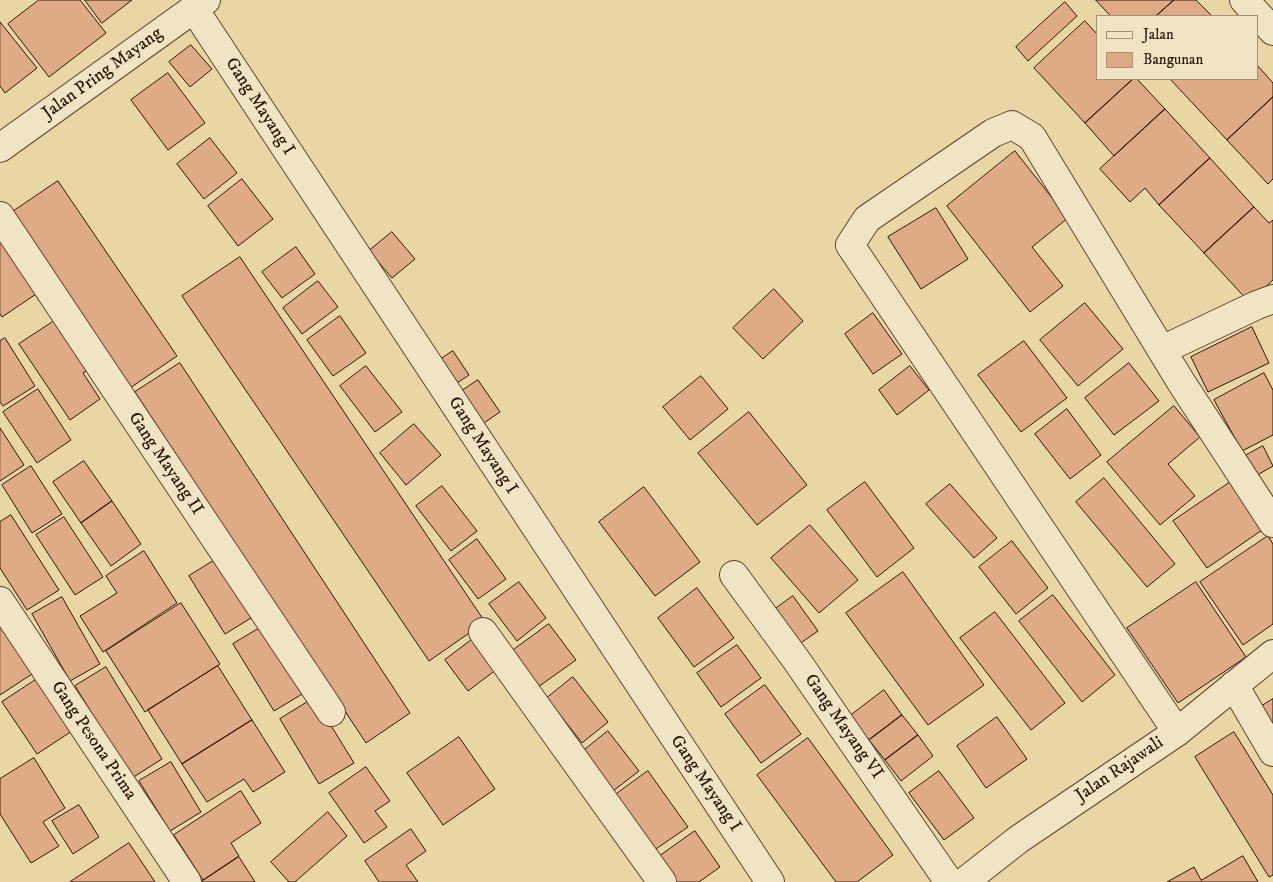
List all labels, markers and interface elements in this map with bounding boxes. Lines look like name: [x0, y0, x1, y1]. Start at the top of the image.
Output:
legend: [1096, 15, 1258, 80]
street label: Jalan Pring Mayang: [39, 23, 167, 125]
text: Jalan: [1143, 25, 1174, 44]
text: Bangunan: [1143, 50, 1203, 69]
street label: Gang Mayang I: [219, 54, 299, 160]
street label: Gang Mayang I: [442, 393, 522, 499]
street label: Gang Mayang II: [123, 409, 207, 519]
street label: Gang Mayang VI: [799, 670, 887, 784]
street label: Gang Pesona Prima: [45, 678, 141, 804]
street label: Gang Mayang I: [665, 732, 745, 836]
street label: Jalan Rajawali: [1072, 733, 1168, 807]

